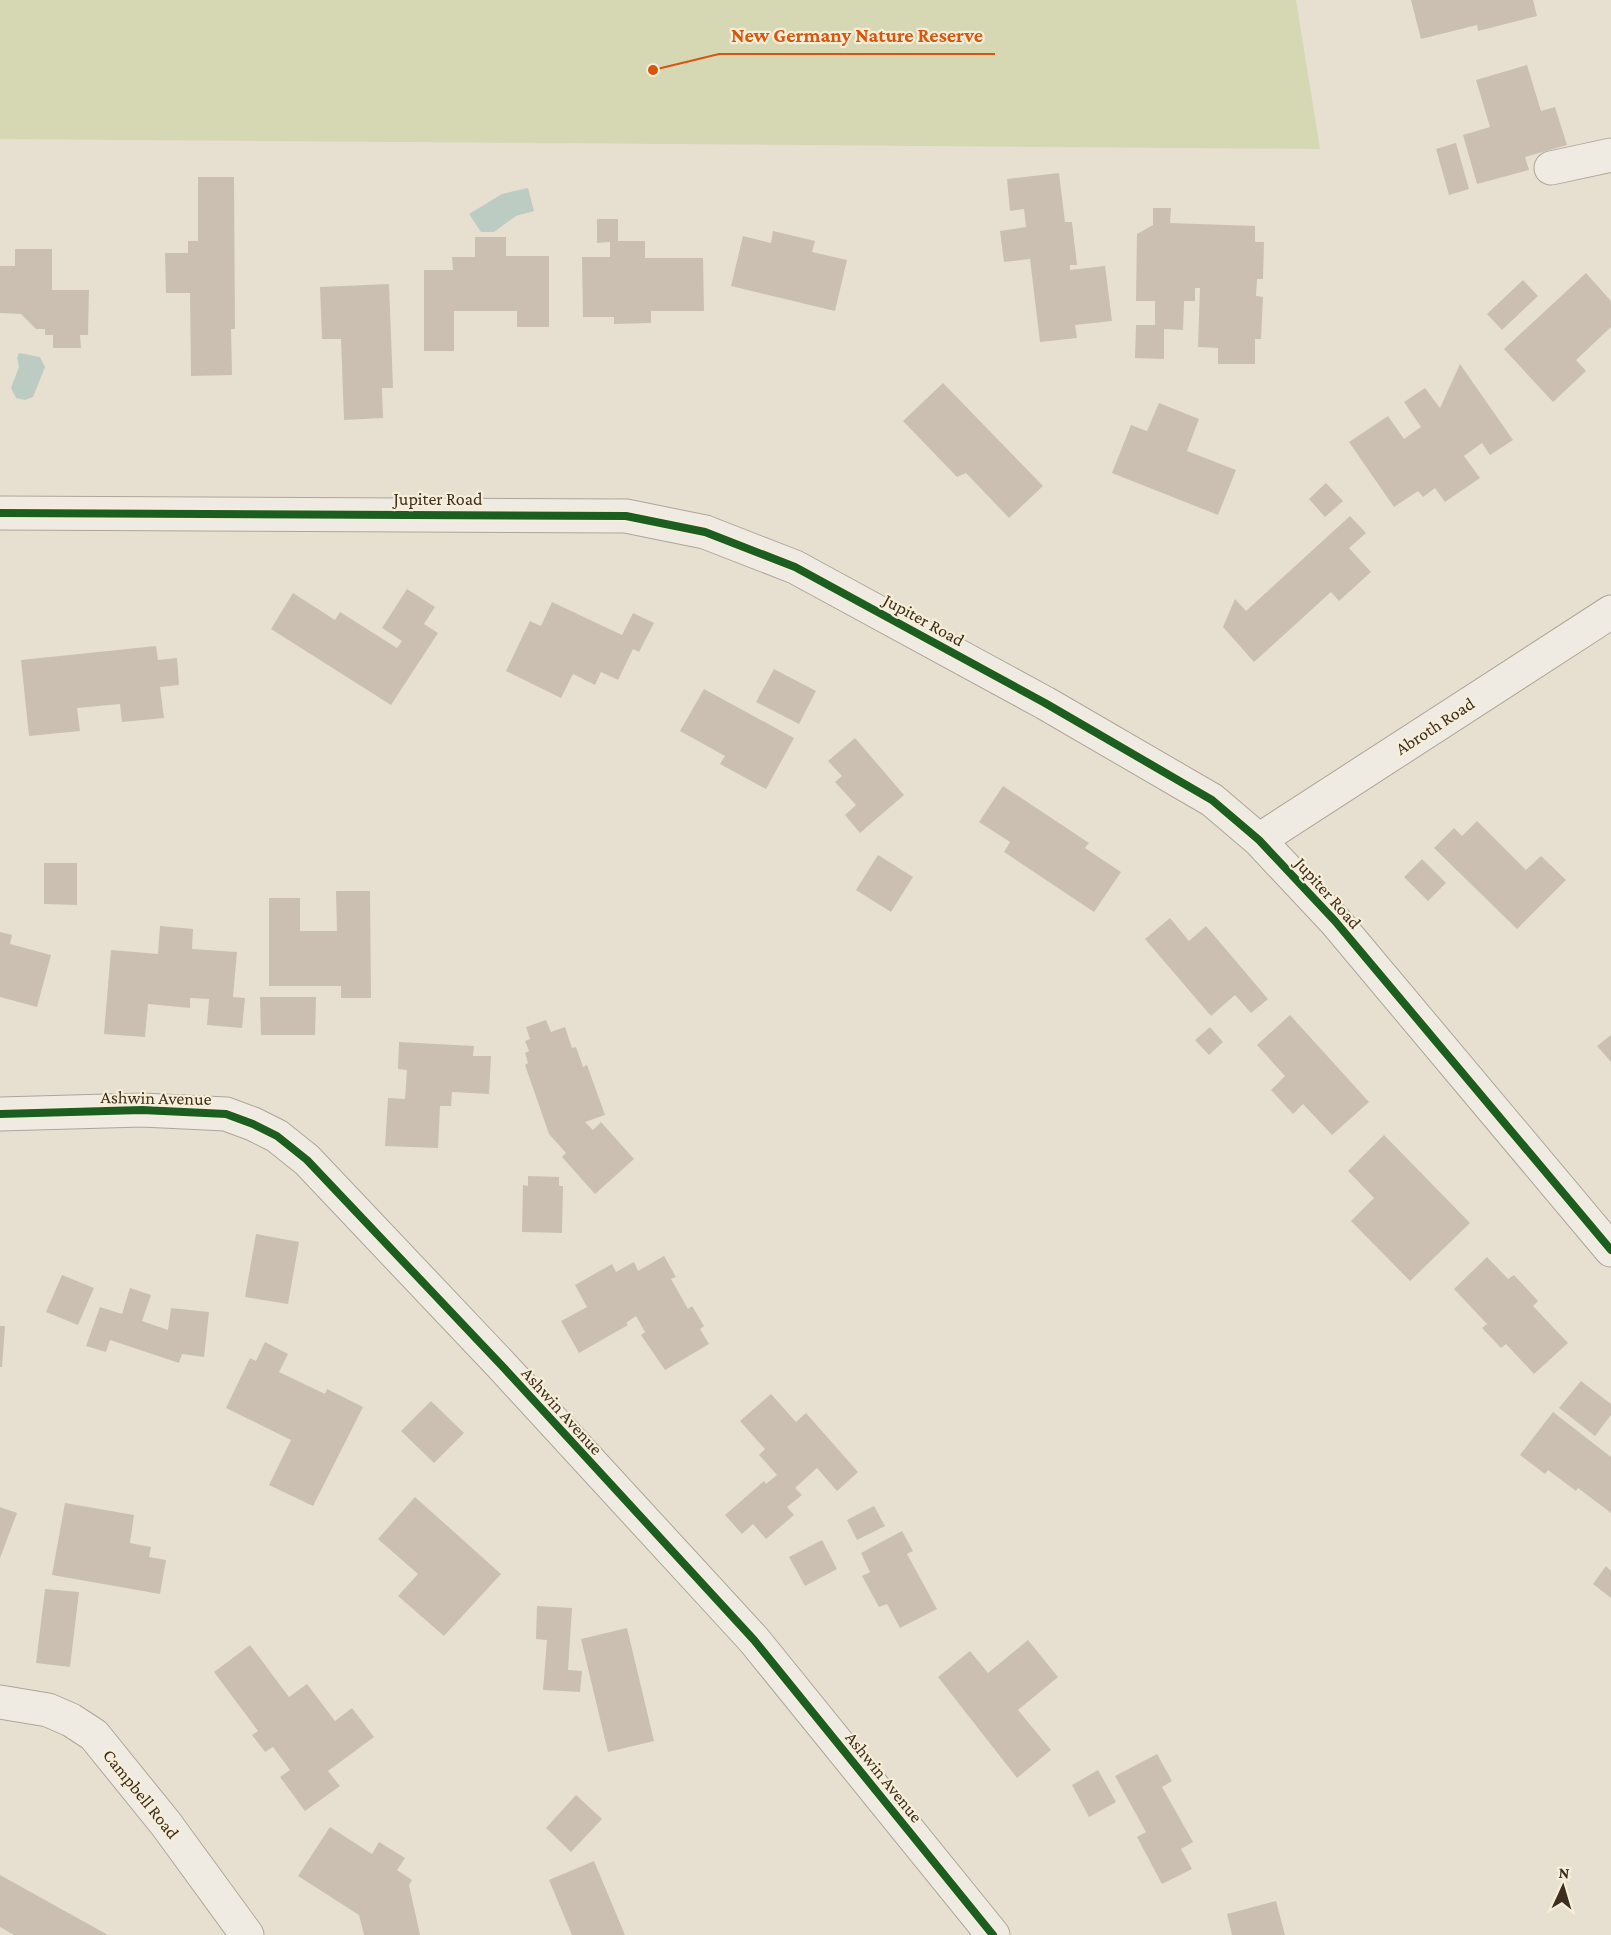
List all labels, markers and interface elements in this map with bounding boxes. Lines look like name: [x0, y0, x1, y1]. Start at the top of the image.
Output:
callout: New Germany Nature Reserve: [719, 16, 995, 54]
text: New Germany Nature Reserve: [731, 24, 983, 46]
street label: Jupiter Road: [391, 489, 483, 509]
street label: Jupiter Road: [878, 589, 968, 651]
street label: Abroth Road: [1392, 693, 1479, 759]
street label: Jupiter Road: [1289, 852, 1366, 933]
street label: Ashwin Avenue: [100, 1087, 212, 1109]
street label: Ashwin Avenue: [517, 1363, 607, 1459]
street label: Ashwin Avenue: [841, 1728, 927, 1826]
street label: Campbell Road: [99, 1745, 183, 1843]
north arrow: [1533, 1857, 1593, 1917]
text: N: [1558, 1864, 1570, 1881]

